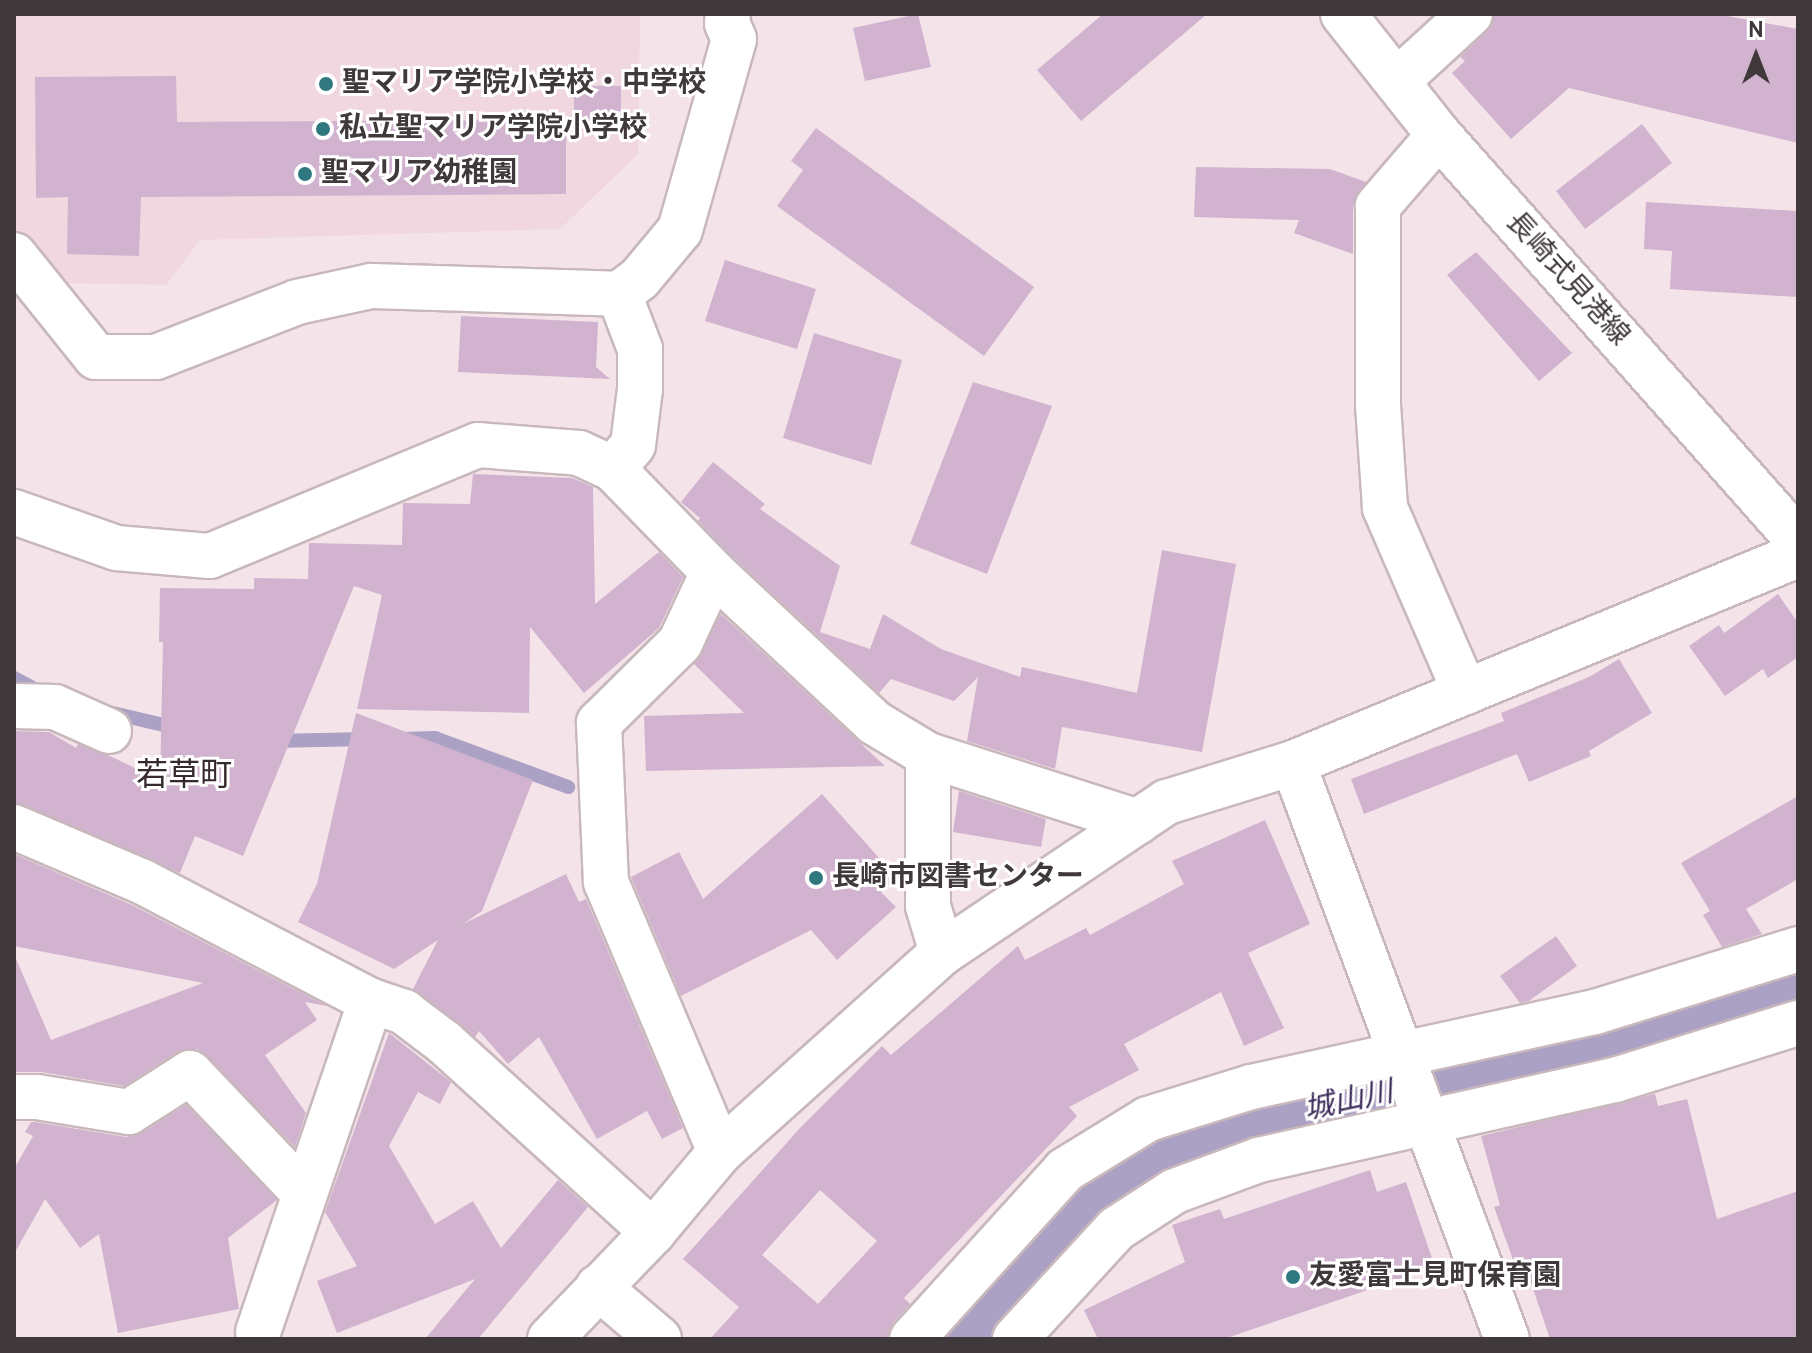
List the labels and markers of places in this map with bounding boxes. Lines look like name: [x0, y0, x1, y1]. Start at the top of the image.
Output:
place label: 聖マリア学院小学校・中学校: [342, 67, 706, 101]
marker: 聖マリア学院小学校・中学校: [317, 75, 335, 93]
place label: 私立聖マリア学院小学校: [339, 112, 647, 146]
marker: 私立聖マリア学院小学校: [314, 120, 332, 138]
place label: 聖マリア幼稚園: [321, 157, 517, 191]
marker: 聖マリア幼稚園: [296, 165, 314, 183]
place label: 長崎市図書センター: [832, 861, 1084, 895]
marker: 長崎市図書センター: [807, 869, 825, 887]
place label: 友愛富士見町保育園: [1309, 1260, 1561, 1294]
marker: 友愛富士見町保育園: [1284, 1268, 1302, 1286]

